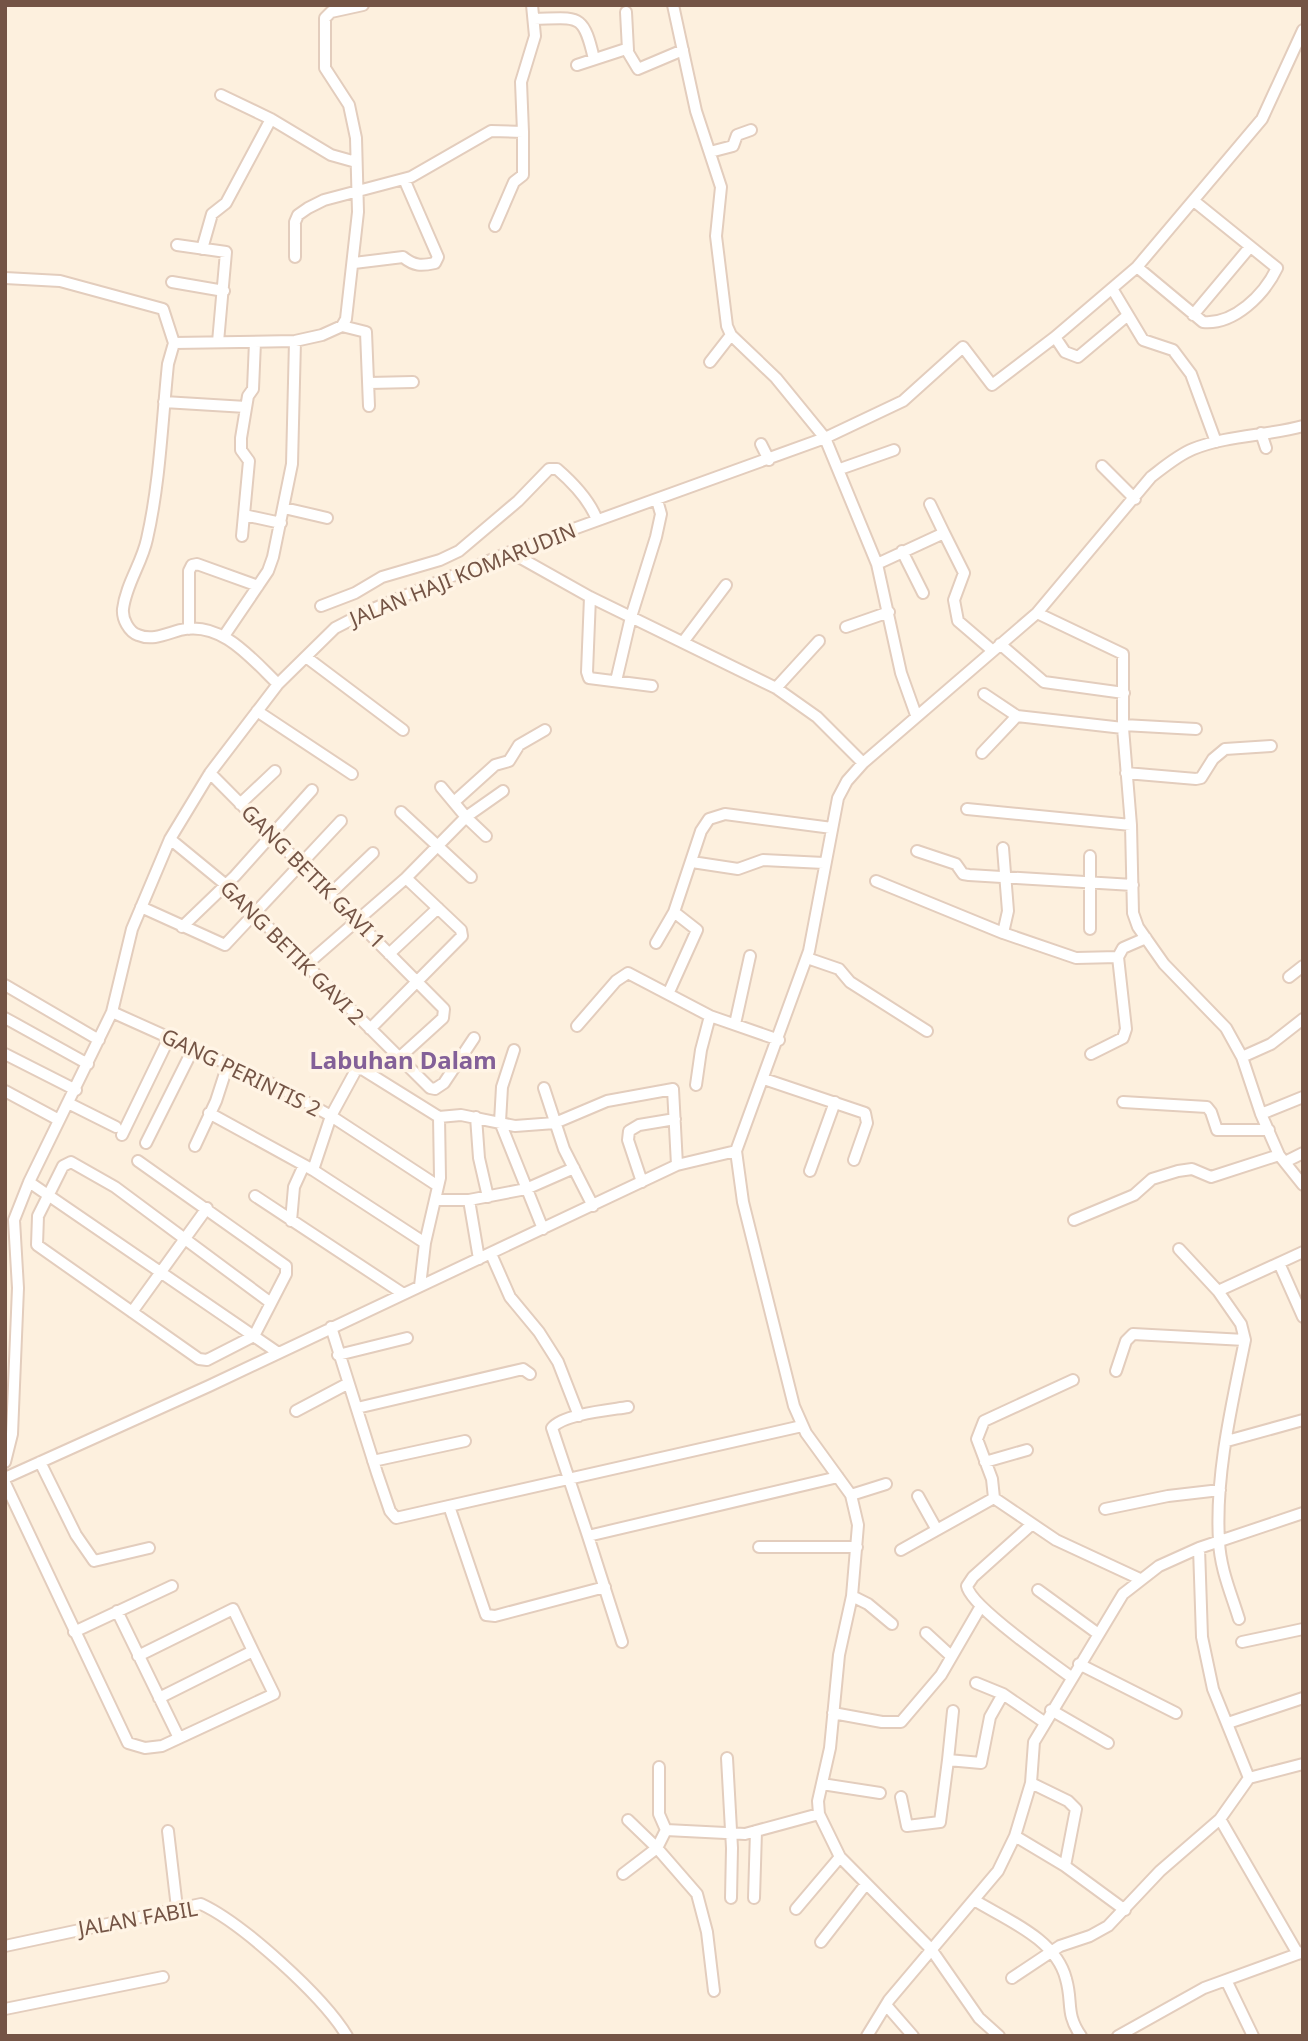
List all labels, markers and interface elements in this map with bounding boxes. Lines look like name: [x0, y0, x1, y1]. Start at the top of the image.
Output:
street label: JALAN HAJI KOMARUDIN: [344, 516, 580, 633]
street label: GANG BETIK GAVI 1: [236, 798, 392, 954]
street label: GANG BETIK GAVI 2: [215, 874, 371, 1030]
street label: GANG PERINTIS 2: [157, 1021, 326, 1123]
district label: Labuhan Dalam: [309, 1043, 497, 1076]
street label: JALAN FABIL: [74, 1894, 200, 1943]

